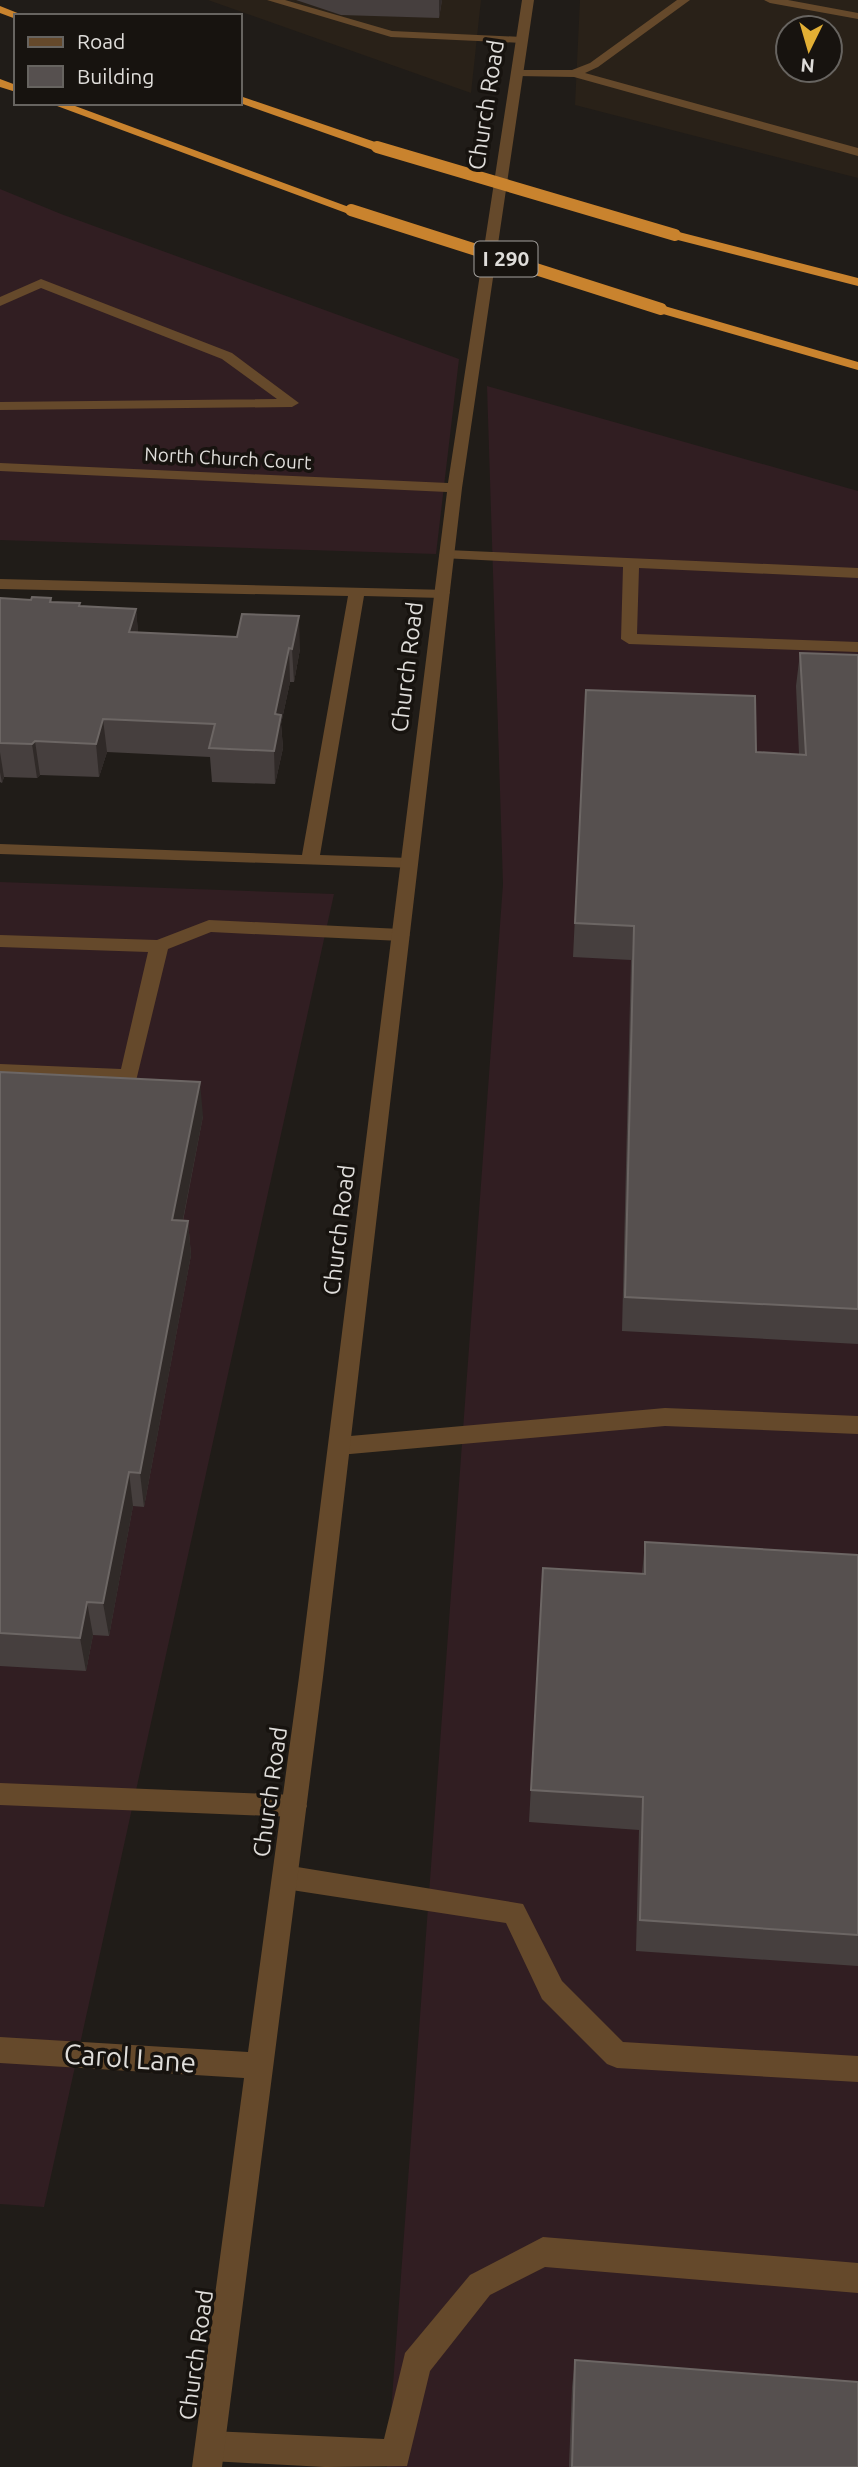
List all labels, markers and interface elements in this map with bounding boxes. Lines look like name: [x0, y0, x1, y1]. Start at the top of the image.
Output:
legend: [14, 14, 242, 105]
north arrow: [774, 14, 844, 84]
text: Road: [77, 29, 125, 53]
street label: Church Road: [463, 38, 508, 172]
text: N: [799, 54, 816, 78]
text: Building: [77, 64, 154, 88]
road number: I 290: [475, 242, 538, 276]
street label: North Church Court: [144, 443, 313, 473]
street label: Church Road: [386, 600, 427, 734]
street label: Church Road: [318, 1163, 359, 1297]
street label: Church Road: [248, 1725, 291, 1859]
street label: Carol Lane: [63, 2037, 197, 2078]
street label: Church Road: [174, 2288, 217, 2422]

